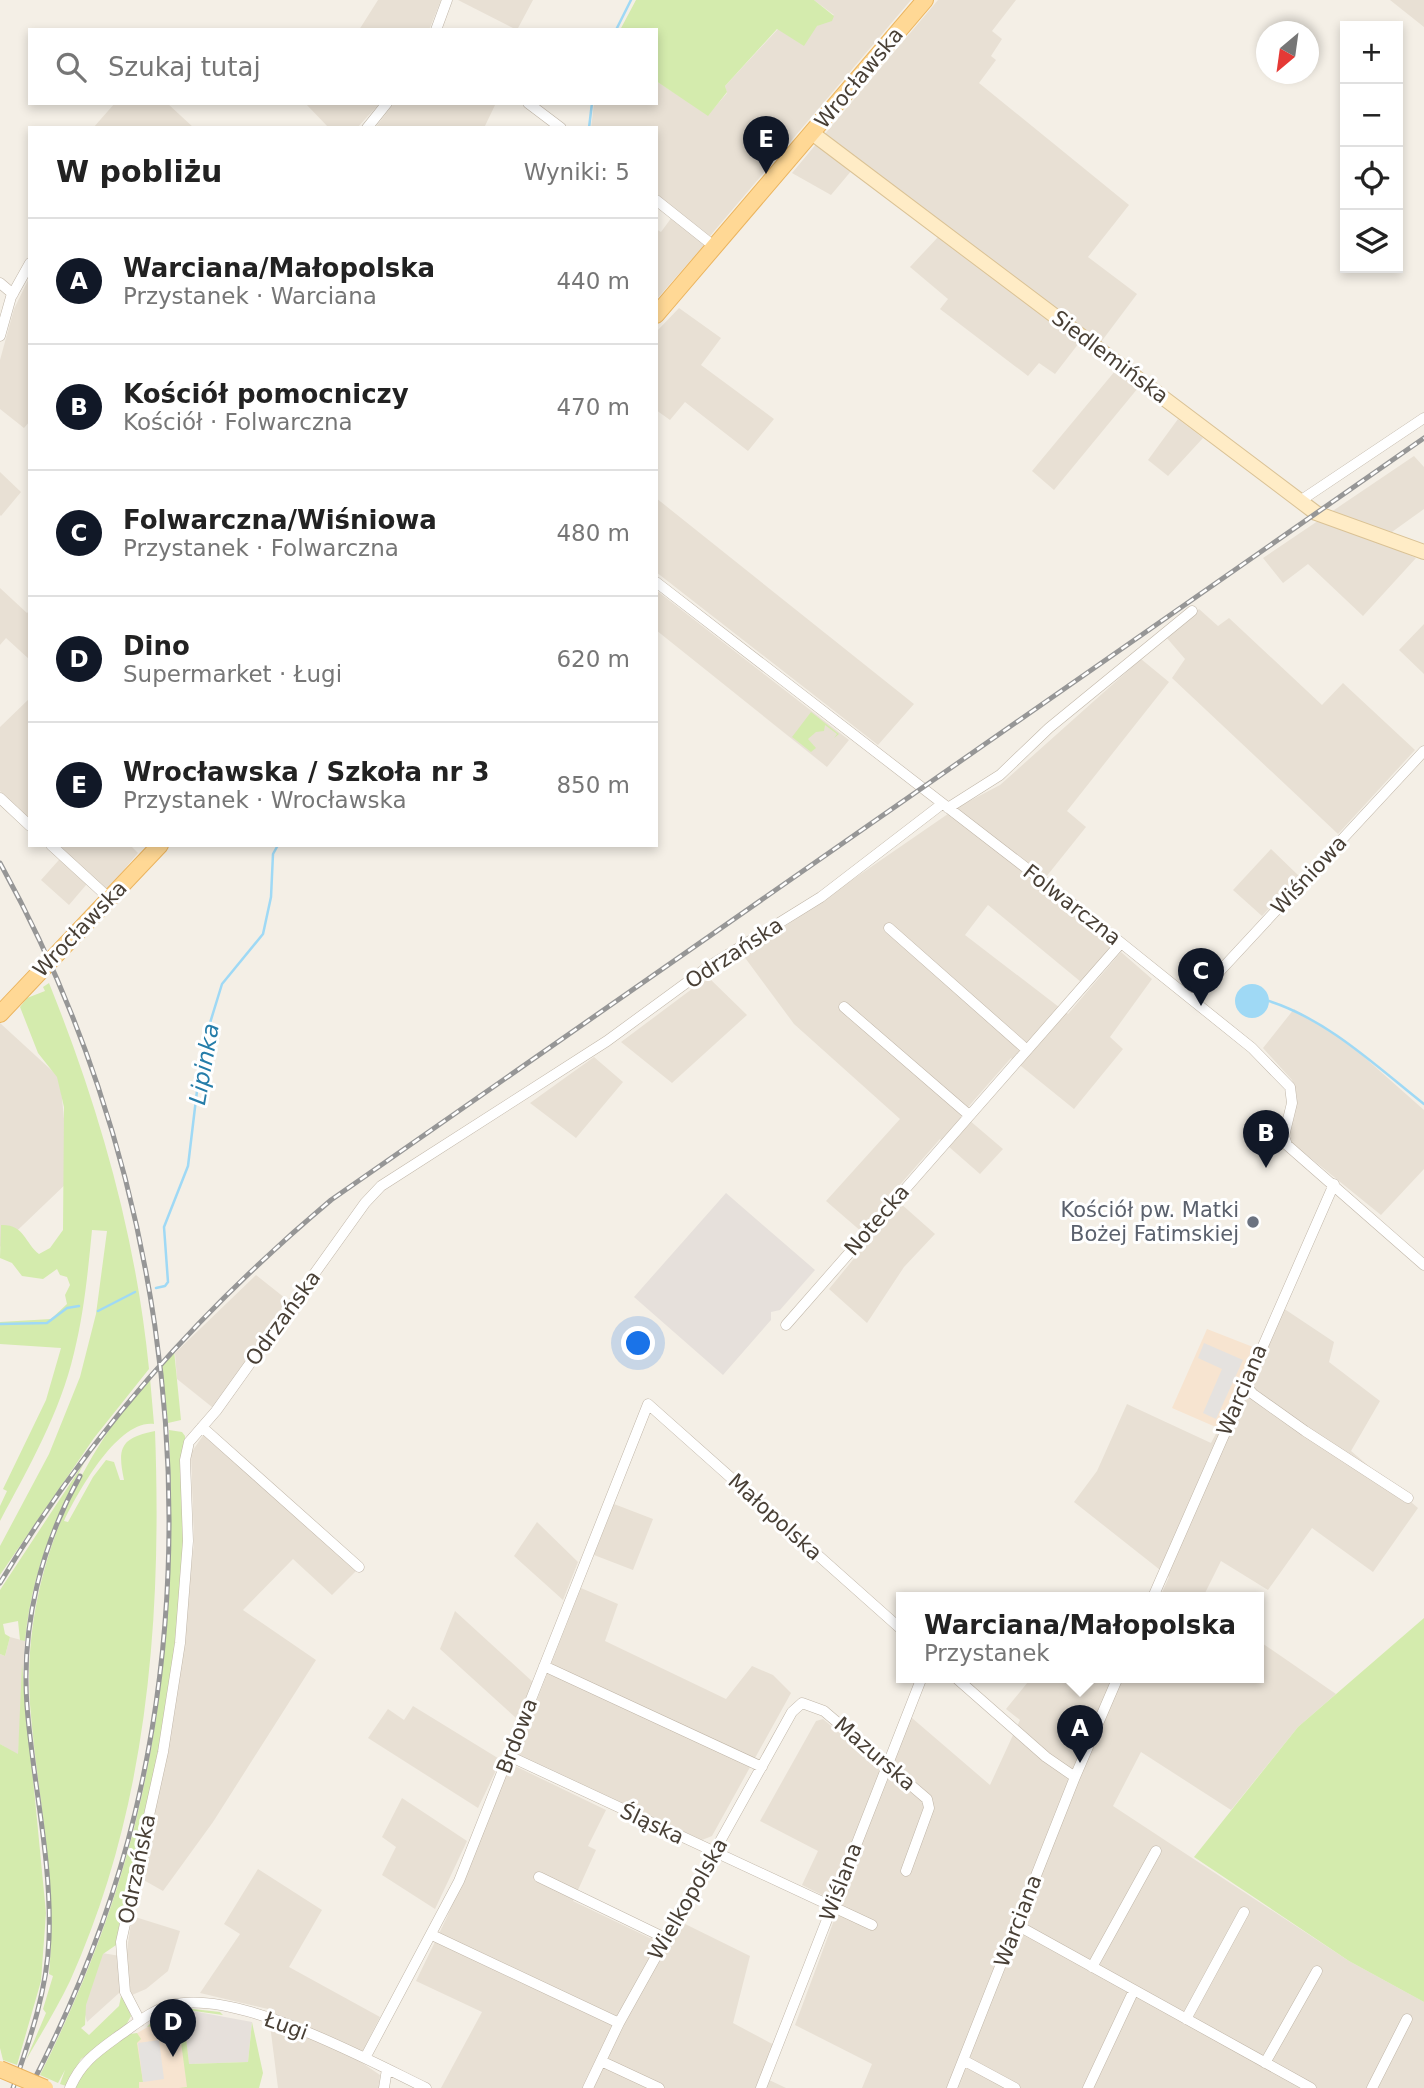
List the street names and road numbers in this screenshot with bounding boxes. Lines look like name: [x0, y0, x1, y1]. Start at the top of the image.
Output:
street label: Wrocławska: [810, 23, 908, 133]
street label: Siedlemińska: [1047, 305, 1173, 409]
street label: Wiśniowa: [1266, 831, 1352, 919]
street label: Folwarczna: [1019, 860, 1125, 950]
street label: Wrocławska: [28, 876, 132, 982]
street label: Odrzańska: [681, 913, 787, 993]
street label: Notecka: [840, 1180, 914, 1260]
street label: Odrzańska: [241, 1266, 325, 1370]
street label: Warciana: [1212, 1341, 1272, 1439]
street label: Małopolska: [723, 1469, 827, 1565]
street label: Brdowa: [492, 1695, 542, 1777]
street label: Mazurska: [830, 1712, 920, 1796]
street label: Śląska: [616, 1798, 688, 1849]
street label: Odrzańska: [114, 1812, 160, 1926]
street label: Wielkopolska: [643, 1834, 733, 1964]
street label: Wiślana: [815, 1839, 867, 1925]
street label: Warciana: [989, 1871, 1047, 1971]
street label: Ługi: [260, 2007, 311, 2045]

